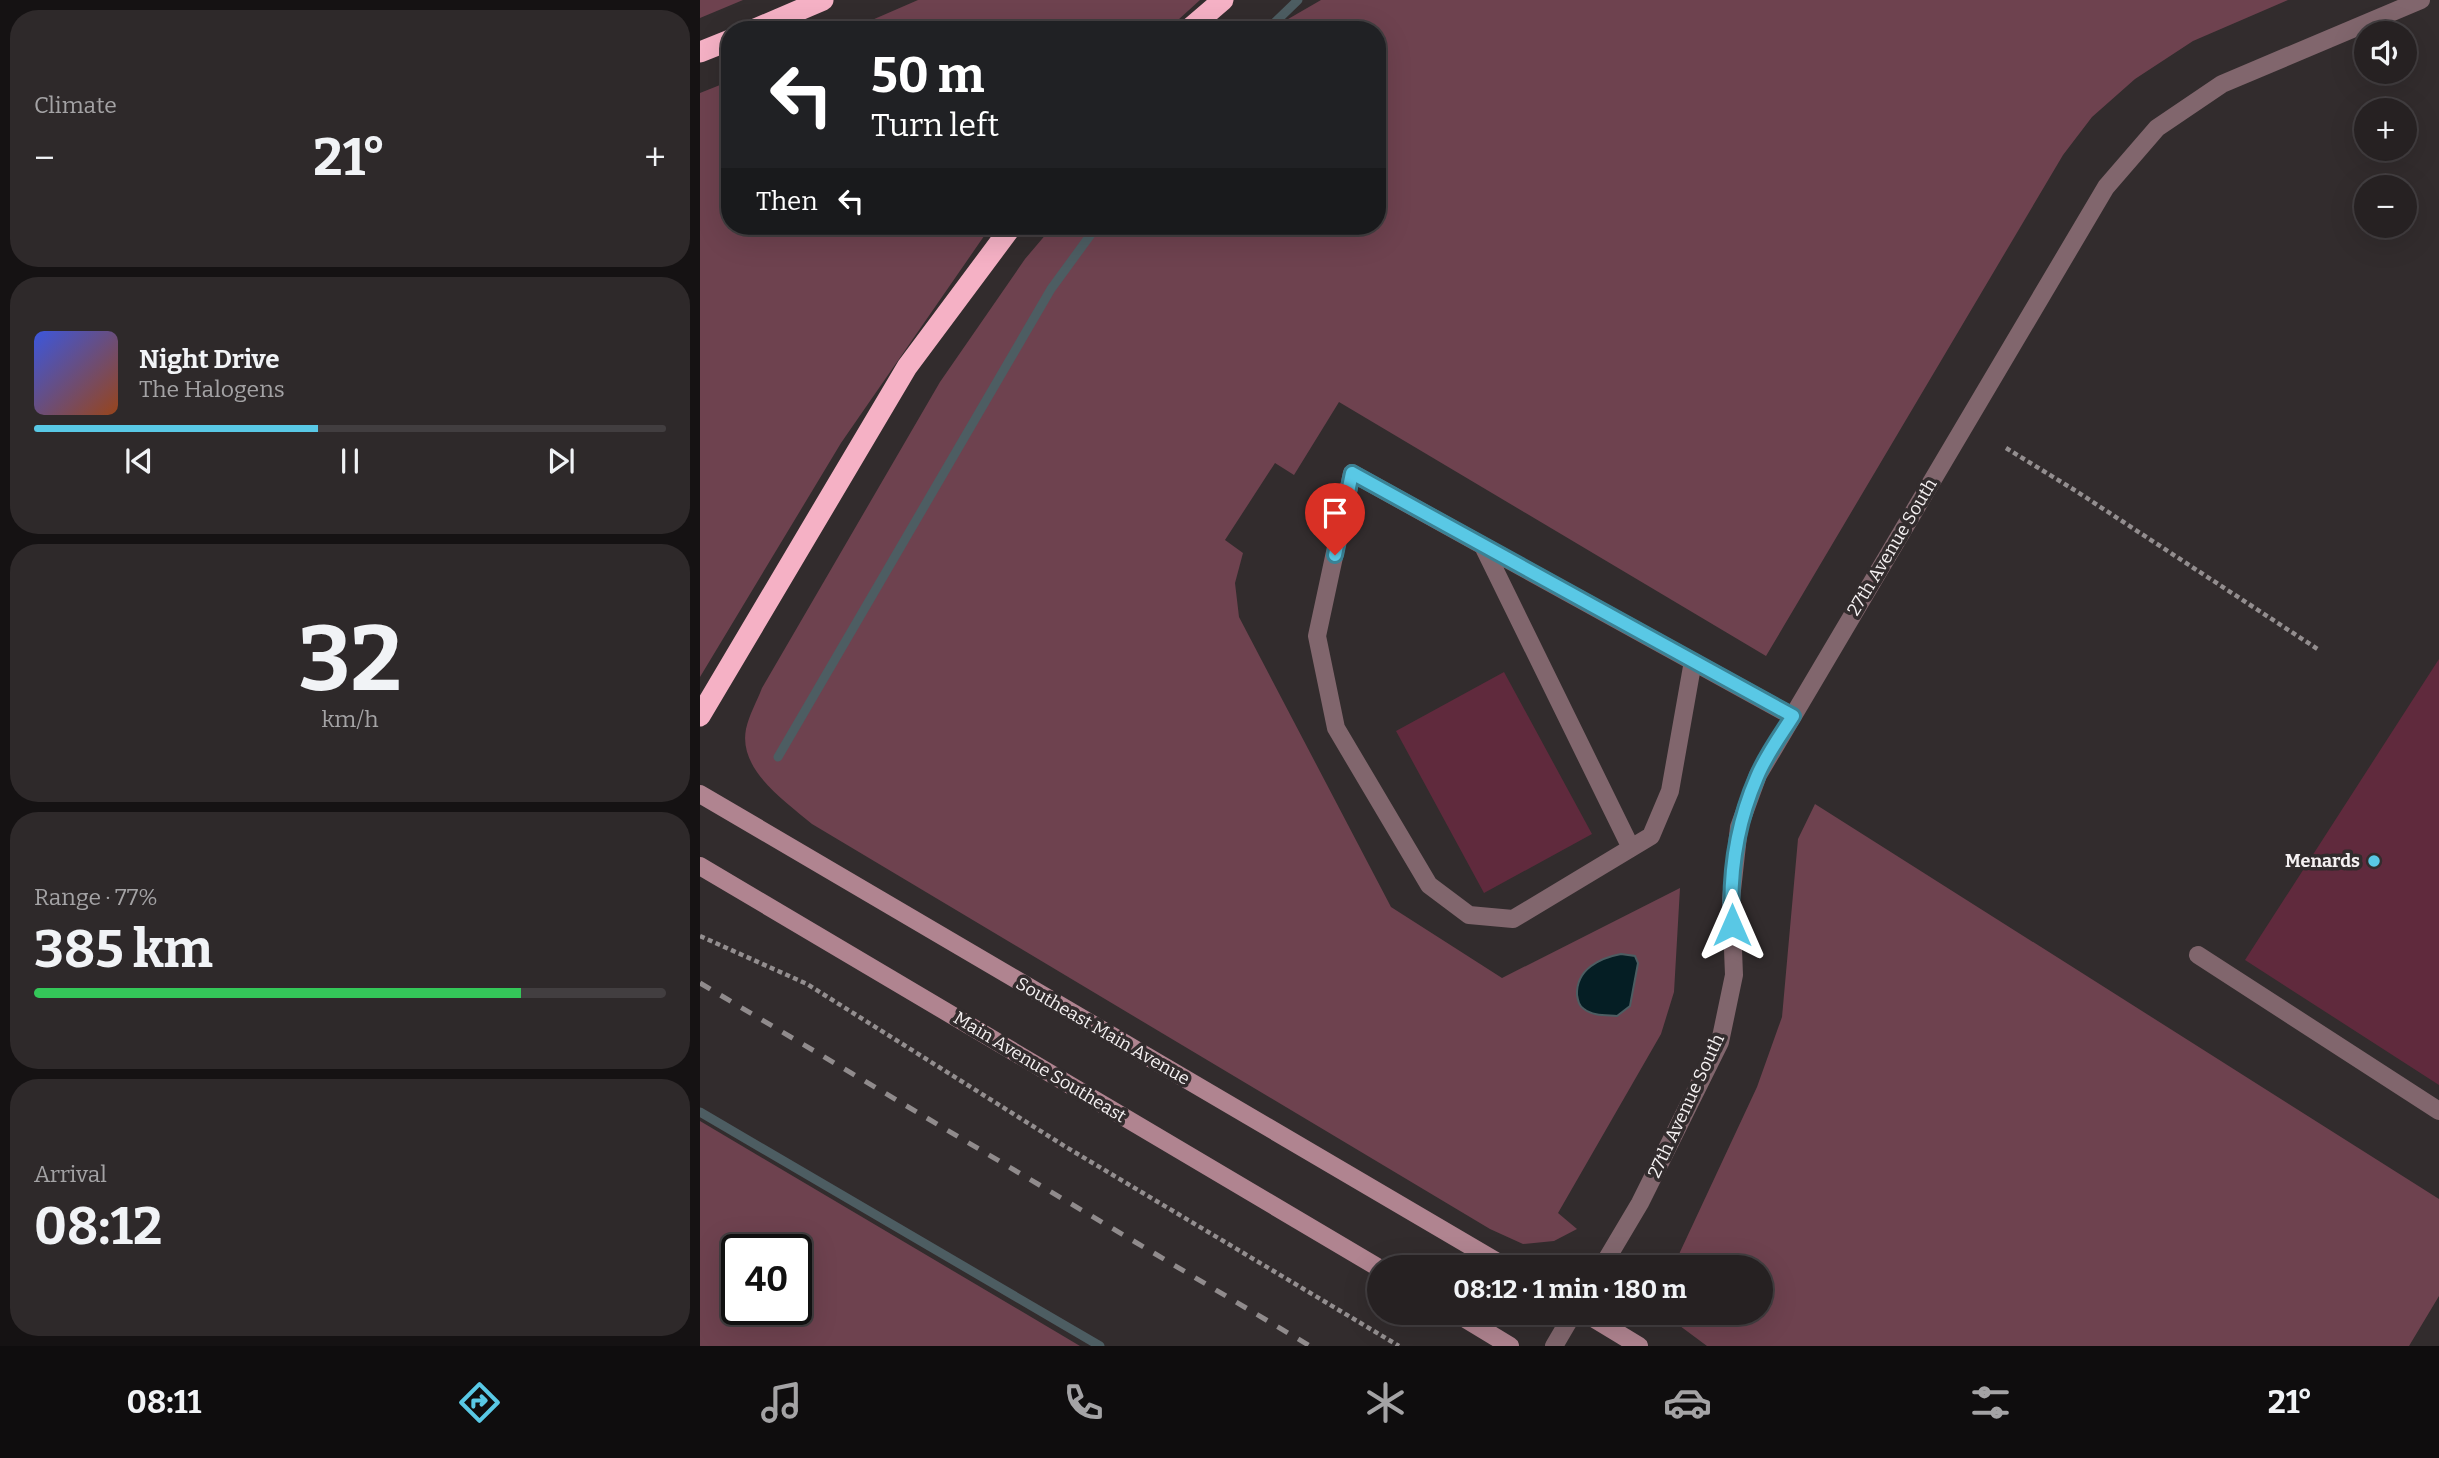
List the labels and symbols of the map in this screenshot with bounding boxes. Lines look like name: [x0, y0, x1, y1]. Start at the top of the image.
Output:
street label: 27th Avenue South: [1842, 474, 1942, 620]
pin: [1305, 483, 1365, 555]
place label: Menards: [2285, 850, 2360, 872]
marker: Menards: [2366, 853, 2382, 869]
position arrow: [1695, 888, 1769, 962]
street label: Southeast Main Avenue: [1012, 972, 1194, 1090]
street label: Main Avenue Southeast: [950, 1007, 1131, 1127]
street label: 27th Avenue South: [1643, 1031, 1729, 1181]
speed limit sign: 40: [721, 1234, 812, 1325]

